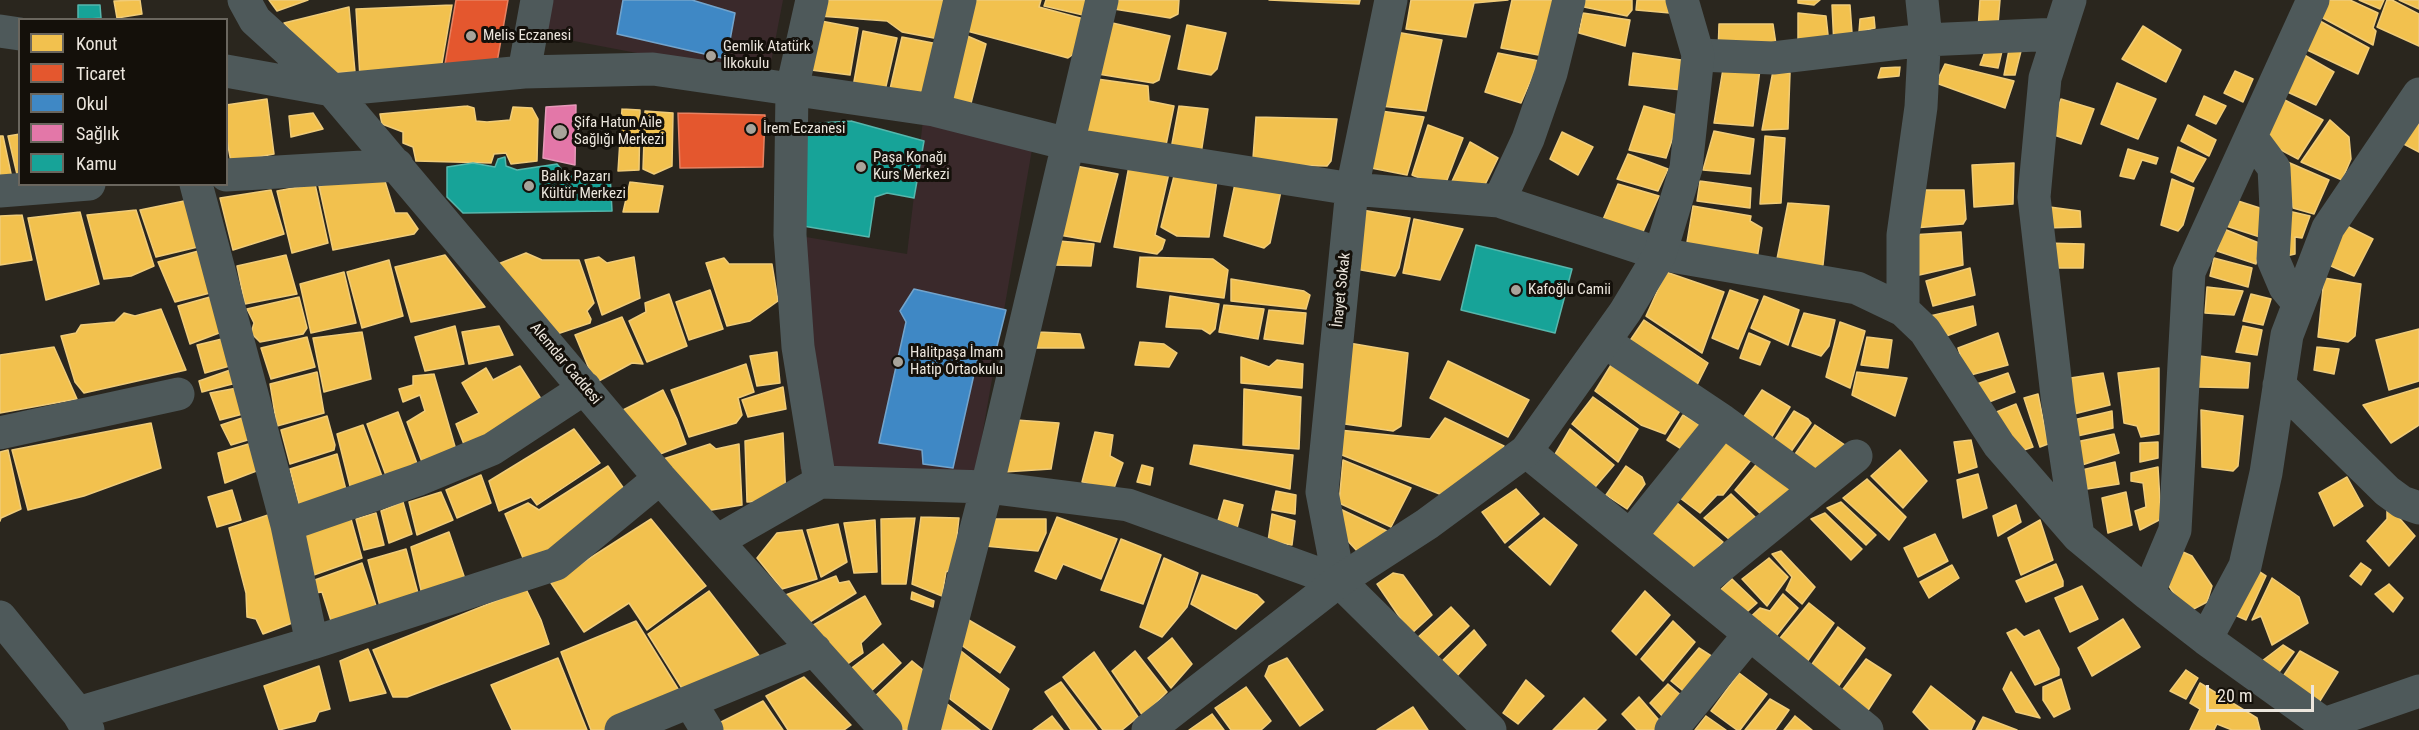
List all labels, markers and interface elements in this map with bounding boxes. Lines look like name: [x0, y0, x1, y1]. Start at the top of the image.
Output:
legend: [18, 18, 228, 186]
place label: Melis Eczanesi: [483, 27, 571, 45]
marker: Melis Eczanesi: [464, 29, 478, 43]
text: Konut: [76, 33, 117, 54]
place label: Gemlik Atatürk İlkokulu: [723, 38, 810, 73]
marker: Gemlik Atatürk İlkokulu: [704, 49, 718, 63]
text: Ticaret: [76, 63, 126, 84]
text: Okul: [76, 93, 108, 114]
place label: Şifa Hatun Aile Sağlığı Merkezi: [574, 114, 664, 149]
place label: İrem Eczanesi: [763, 120, 846, 138]
marker: İrem Eczanesi: [744, 122, 758, 136]
text: Sağlık: [76, 123, 119, 144]
marker: Şifa Hatun Aile Sağlığı Merkezi: [551, 123, 569, 141]
place label: Paşa Konağı Kurs Merkezi: [873, 149, 950, 184]
text: Kamu: [76, 153, 117, 174]
marker: Paşa Konağı Kurs Merkezi: [854, 160, 868, 174]
place label: Balık Pazarı Kültür Merkezi: [541, 168, 626, 203]
marker: Balık Pazarı Kültür Merkezi: [522, 179, 536, 193]
street label: İnayet Sokak: [1329, 252, 1355, 328]
place label: Kafoğlu Camii: [1528, 281, 1611, 299]
marker: Kafoğlu Camii: [1509, 283, 1523, 297]
street label: Alemdar Caddesi: [526, 320, 604, 408]
place label: Halitpaşa İmam Hatip Ortaokulu: [910, 344, 1003, 379]
marker: Halitpaşa İmam Hatip Ortaokulu: [891, 355, 905, 369]
scale bar: [2209, 673, 2317, 711]
text: 20 m: [2217, 685, 2252, 706]

